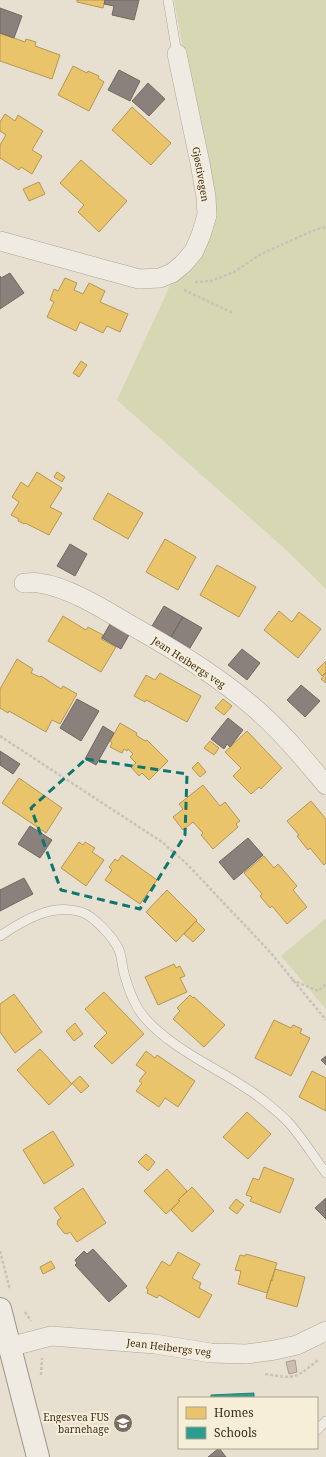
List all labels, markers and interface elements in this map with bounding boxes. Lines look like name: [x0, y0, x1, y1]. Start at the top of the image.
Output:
street label: Gjøstivegen: [189, 145, 213, 203]
street label: Jean Heibergs veg: [149, 632, 229, 691]
street label: Jean Heibergs veg: [125, 1335, 213, 1359]
legend: [178, 1397, 318, 1449]
text: Homes: [214, 1404, 254, 1421]
place label: Engesvea FUS barnehage: [43, 1410, 109, 1436]
school or university icon: Engesvea FUS barnehage: [112, 1412, 134, 1434]
text: Schools: [214, 1424, 257, 1441]

